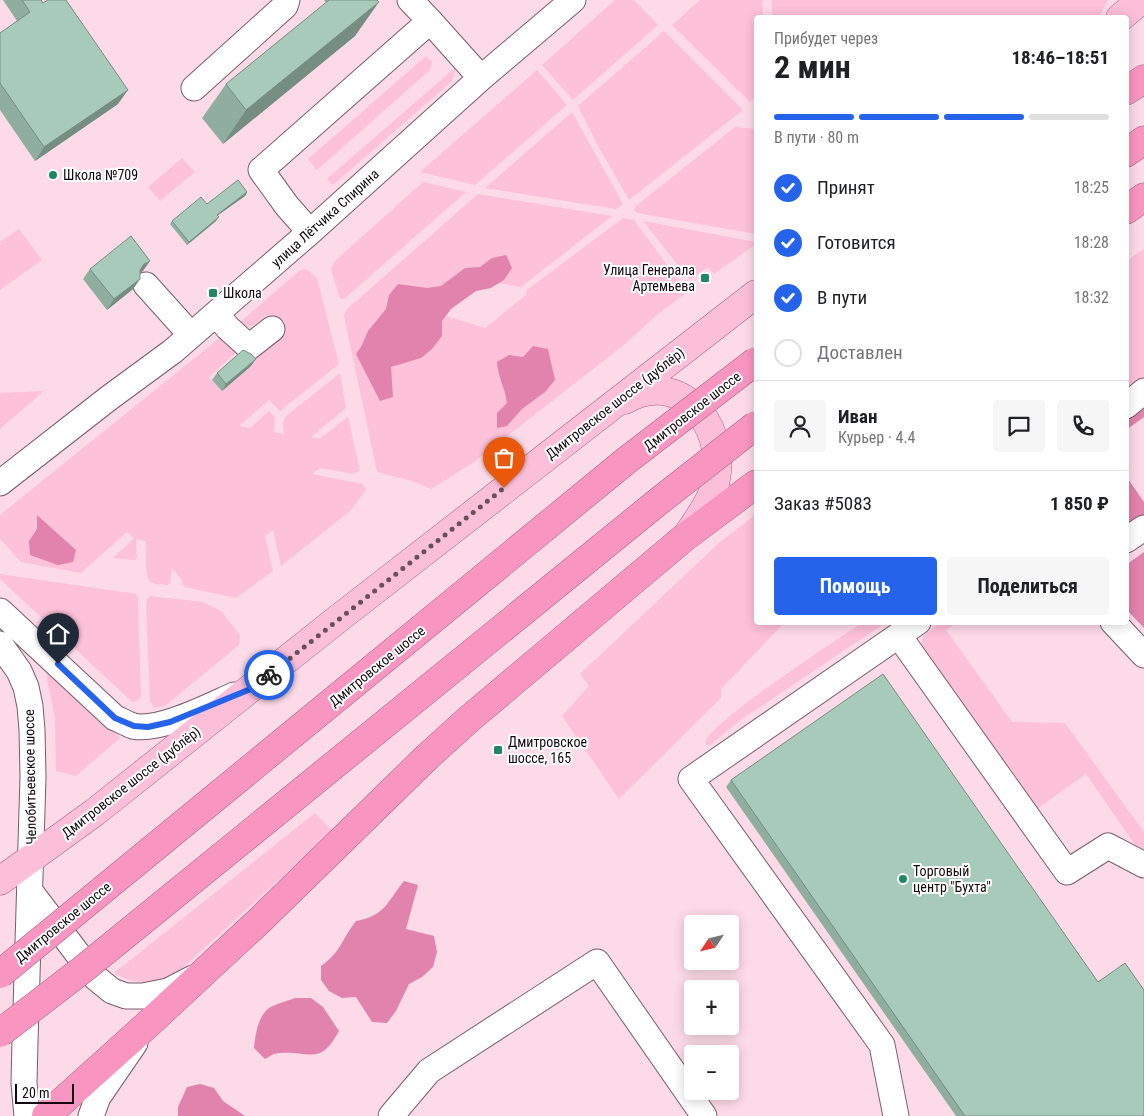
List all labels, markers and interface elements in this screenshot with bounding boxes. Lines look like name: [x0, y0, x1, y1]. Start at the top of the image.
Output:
text: Прибудет через: [774, 29, 878, 48]
text: 18:46–18:51: [1011, 46, 1109, 69]
text: 2 мин: [774, 48, 851, 86]
text: В пути · 80 m: [774, 128, 859, 147]
street label: улица Лётчика Спирина: [268, 166, 382, 270]
place label: Школа №709: [63, 167, 138, 183]
marker: Школа №709: [47, 169, 59, 181]
icon: check: [774, 174, 802, 202]
text: Принят: [817, 176, 875, 199]
text: 18:25: [1074, 178, 1109, 197]
icon: check: [774, 229, 802, 257]
text: Готовится: [817, 231, 896, 254]
text: 18:28: [1074, 233, 1109, 252]
place label: Улица Генерала Артемьева: [603, 262, 695, 294]
marker: Улица Генерала Артемьева: [699, 272, 711, 284]
icon: check: [774, 284, 802, 312]
place label: Школа: [223, 285, 262, 301]
text: В пути: [817, 286, 867, 309]
marker: Школа: [207, 287, 219, 299]
text: 18:32: [1074, 288, 1109, 307]
text: Доставлен: [817, 341, 903, 364]
street label: Дмитровское шоссе (дублёр): [543, 344, 688, 463]
street label: Дмитровское шоссе: [640, 368, 744, 454]
button: person: [774, 400, 826, 452]
button: chat: [993, 400, 1045, 452]
button: phone: [1057, 400, 1109, 452]
text: Иван: [838, 405, 877, 428]
text: Курьер · 4.4: [838, 428, 916, 447]
pin: [483, 437, 525, 488]
icon: bag: [490, 444, 518, 472]
text: Заказ #5083: [774, 492, 872, 515]
text: 1 850 ₽: [1050, 492, 1109, 515]
button: Помощь: [774, 557, 937, 615]
button: Поделиться: [947, 557, 1109, 615]
pin: [37, 613, 79, 664]
icon: home: [44, 620, 72, 648]
street label: Дмитровское шоссе: [326, 622, 428, 710]
courier: [244, 650, 294, 700]
icon: bike: [255, 661, 283, 689]
street label: Челобитьевское шоссе: [21, 709, 39, 845]
street label: Дмитровское шоссе (дублёр): [59, 723, 204, 842]
place label: Дмитровское шоссе, 165: [508, 734, 587, 766]
marker: Дмитровское шоссе, 165: [492, 744, 504, 756]
place label: Торговый центр "Бухта": [913, 863, 991, 895]
marker: Торговый центр "Бухта": [897, 873, 909, 885]
street label: Дмитровское шоссе: [12, 878, 114, 966]
north arrow: [684, 915, 739, 970]
map controls: [684, 915, 739, 1100]
button: +: [684, 980, 739, 1035]
button: −: [684, 1045, 739, 1100]
scale bar: [15, 1081, 74, 1104]
text: 20 m: [22, 1085, 50, 1101]

